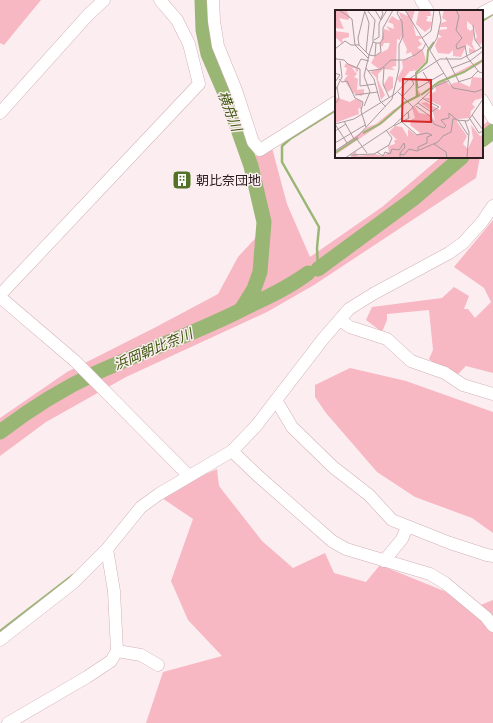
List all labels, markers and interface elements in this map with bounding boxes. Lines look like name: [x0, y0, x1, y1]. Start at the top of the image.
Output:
inset map: [335, 10, 483, 158]
water label: 横舟川: [215, 89, 246, 135]
building icon: 朝比奈団地: [171, 169, 193, 191]
place label: 朝比奈団地: [196, 173, 261, 188]
water label: 浜岡朝比奈川: [111, 324, 197, 373]

